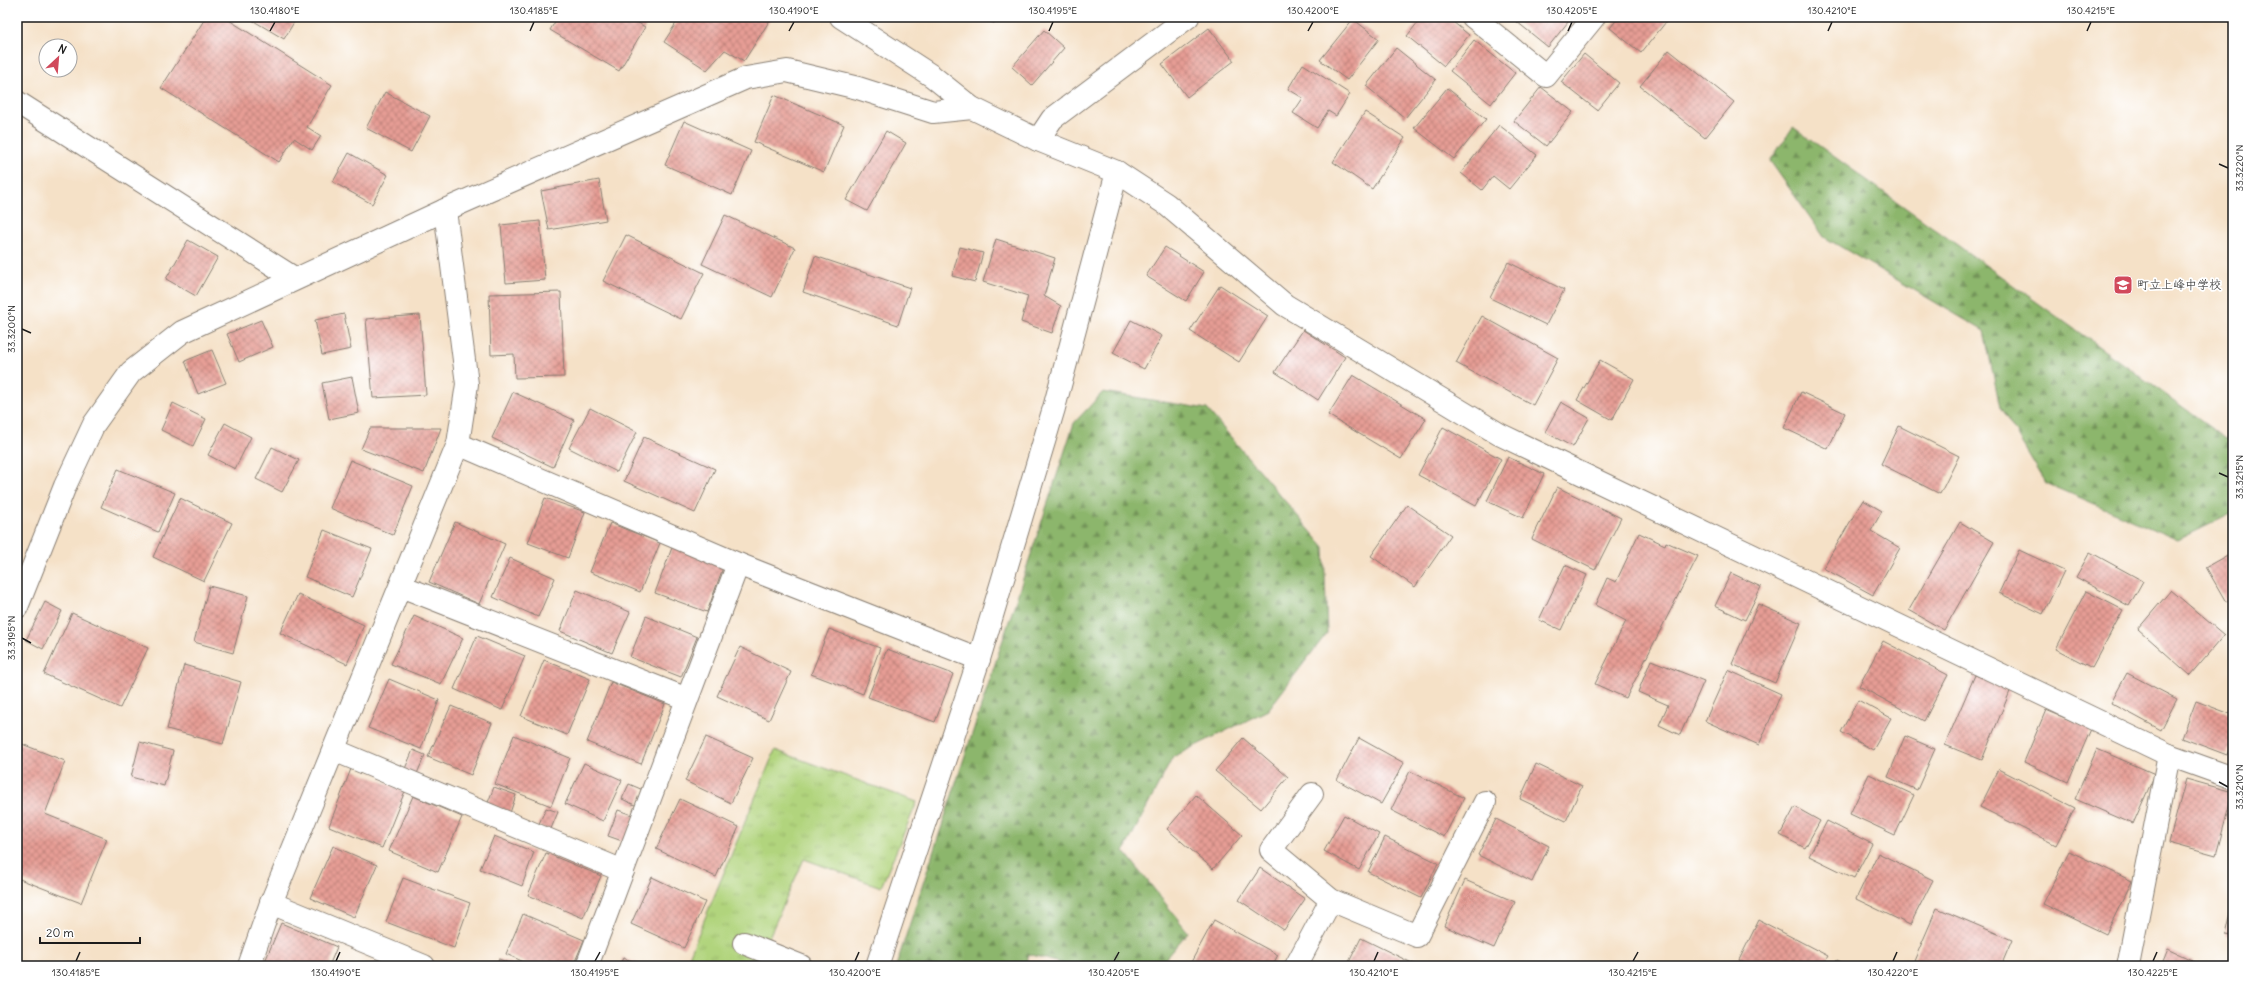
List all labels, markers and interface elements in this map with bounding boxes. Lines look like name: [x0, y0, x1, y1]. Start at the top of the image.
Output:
text: 130.4180°E: [250, 4, 300, 17]
text: 130.4185°E: [510, 4, 558, 17]
text: 130.4190°E: [769, 4, 819, 17]
text: 130.4195°E: [1029, 4, 1077, 17]
text: 130.4200°E: [1287, 4, 1339, 17]
text: 130.4205°E: [1547, 4, 1598, 17]
text: 130.4210°E: [1807, 4, 1857, 17]
text: 130.4215°E: [2067, 4, 2115, 17]
north arrow: [38, 38, 78, 78]
text: N: [56, 41, 69, 57]
text: 33.3220°N: [2233, 145, 2246, 191]
school or university icon: 町立上峰中学校: [2112, 274, 2134, 296]
place label: 町立上峰中学校: [2137, 277, 2221, 292]
text: 33.3200°N: [5, 305, 18, 353]
text: 33.3215°N: [2233, 455, 2246, 499]
text: 33.3195°N: [5, 616, 18, 660]
text: 33.3210°N: [2233, 764, 2246, 810]
scale bar: [40, 919, 140, 945]
text: 20 m: [46, 925, 74, 940]
text: 130.4185°E: [52, 966, 100, 979]
text: 130.4190°E: [311, 966, 361, 979]
text: 130.4195°E: [571, 966, 619, 979]
text: 130.4200°E: [829, 966, 881, 979]
text: 130.4205°E: [1089, 966, 1140, 979]
text: 130.4210°E: [1349, 966, 1399, 979]
text: 130.4215°E: [1609, 966, 1657, 979]
text: 130.4220°E: [1868, 966, 1918, 979]
text: 130.4225°E: [2128, 966, 2178, 979]

